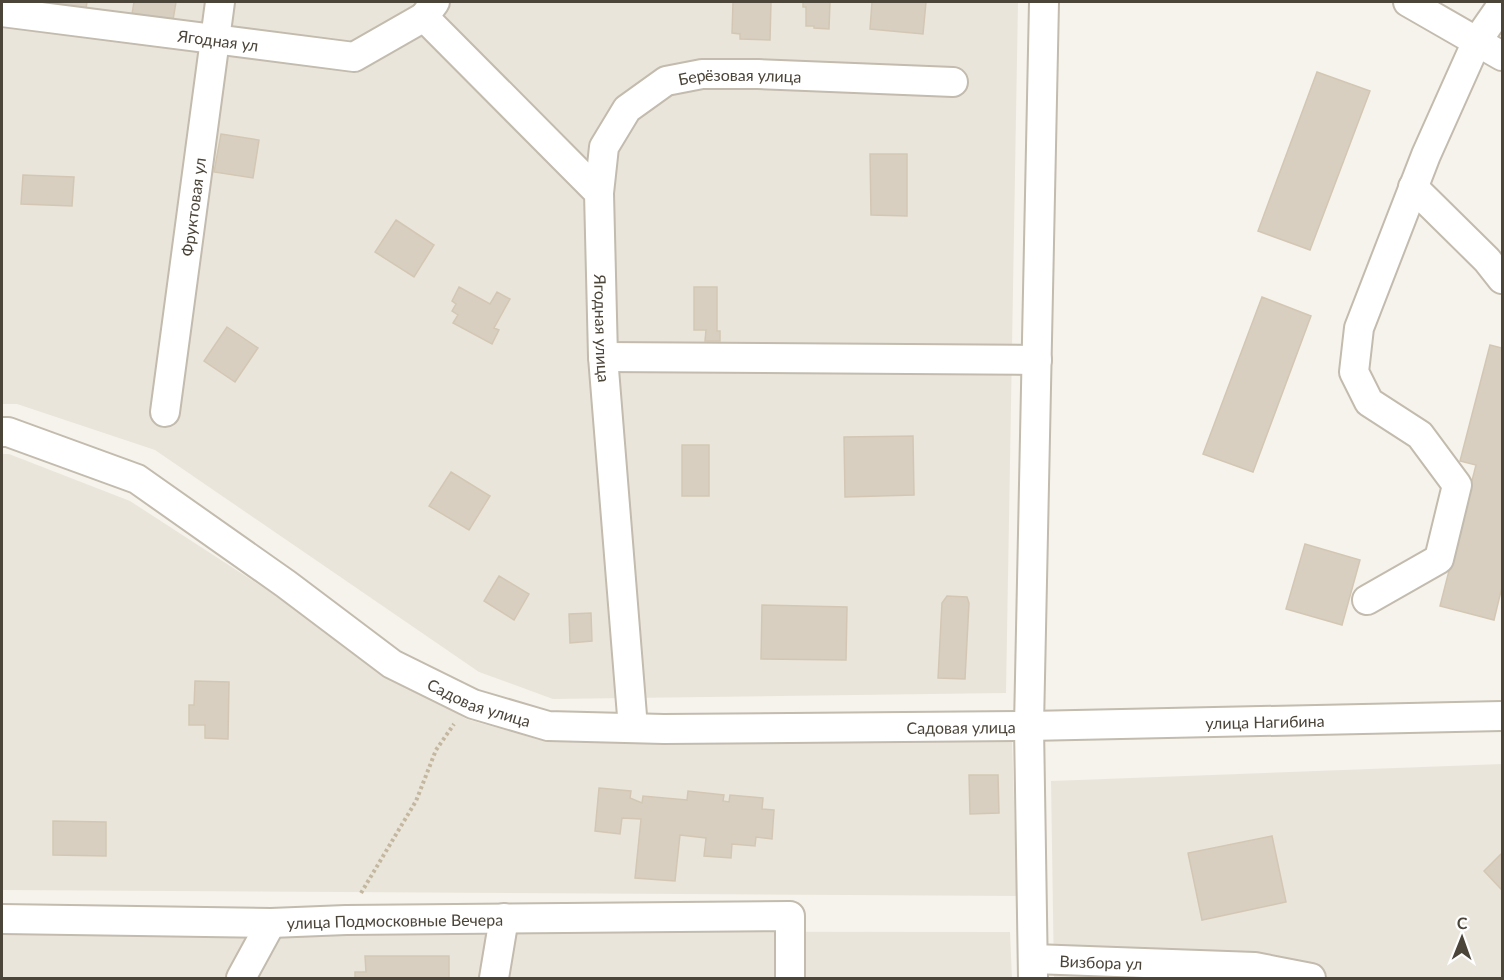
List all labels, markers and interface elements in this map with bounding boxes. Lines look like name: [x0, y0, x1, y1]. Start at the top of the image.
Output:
street label: Ягодная ул: [176, 25, 260, 54]
street label: Берёзовая улица: [676, 64, 802, 88]
street label: Фруктовая ул: [177, 156, 209, 257]
street label: Ягодная улица: [591, 273, 615, 383]
street label: Садовая улица: [425, 674, 533, 730]
street label: улица Нагибина: [1205, 710, 1325, 732]
street label: Садовая улица: [906, 717, 1016, 737]
north arrow: [1432, 908, 1492, 968]
street label: улица Подмосковные Вечера: [286, 909, 503, 932]
text: С: [1457, 913, 1468, 932]
street label: Визбора ул: [1059, 950, 1143, 972]

